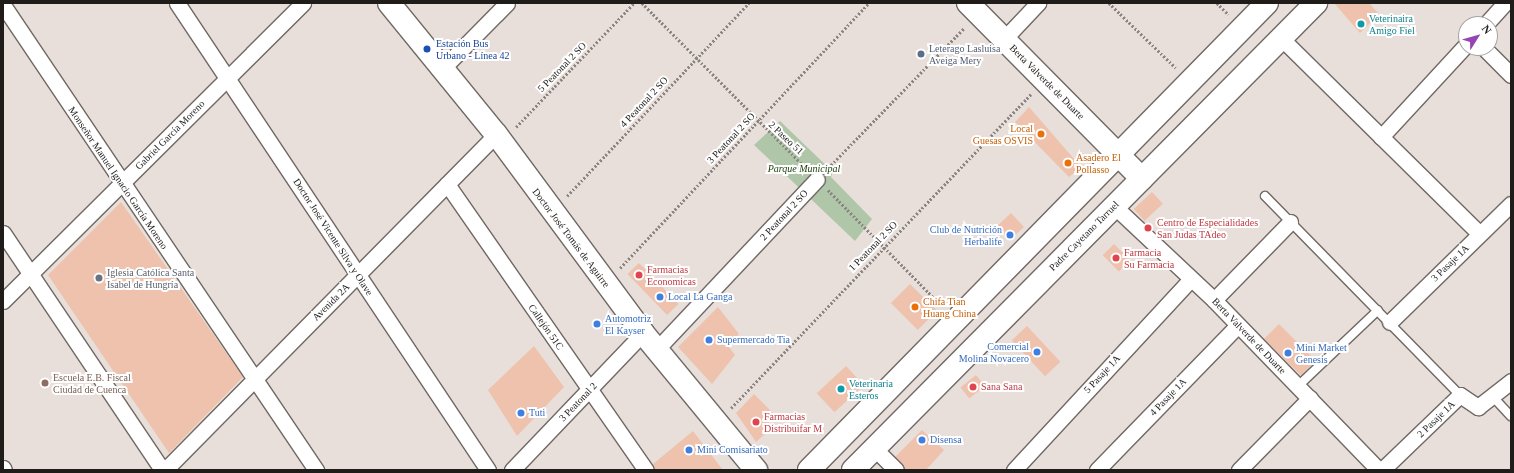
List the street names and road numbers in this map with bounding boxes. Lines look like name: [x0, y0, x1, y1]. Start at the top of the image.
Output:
street label: 5 Peatonal 2 SO: [535, 40, 589, 94]
street label: Berta Valverde de Duarte: [1007, 42, 1087, 122]
street label: 4 Peatonal 2 SO: [618, 74, 670, 130]
street label: Gabriel García Moreno: [133, 98, 207, 172]
street label: Monseñor Manuel Ignacio García Moreno: [66, 104, 170, 252]
street label: 3 Peatonal 2 SO: [705, 110, 757, 166]
street label: 2 Paseo 51: [766, 119, 806, 157]
street label: Doctor José Vicente Silva y Olave: [291, 176, 375, 298]
street label: Doctor José Tomás de Aguirre: [529, 186, 613, 290]
street label: 2 Peatonal 2 SO: [758, 187, 810, 243]
street label: Padre Cayetano Tarruel: [1046, 198, 1122, 274]
street label: 1 Peatonal 2 SO: [846, 219, 900, 273]
street label: 3 Pasaje 1A: [1429, 242, 1471, 284]
street label: Avenida 2A: [310, 281, 352, 323]
street label: Berta Valverde de Duarte: [1209, 295, 1289, 377]
street label: Callejón 51C: [526, 302, 566, 352]
street label: 5 Pasaje 1A: [1081, 352, 1123, 396]
street label: 4 Pasaje 1A: [1147, 376, 1189, 418]
street label: 3 Peatonal 2: [557, 380, 599, 424]
street label: 2 Pasaje 1A: [1415, 398, 1457, 440]

